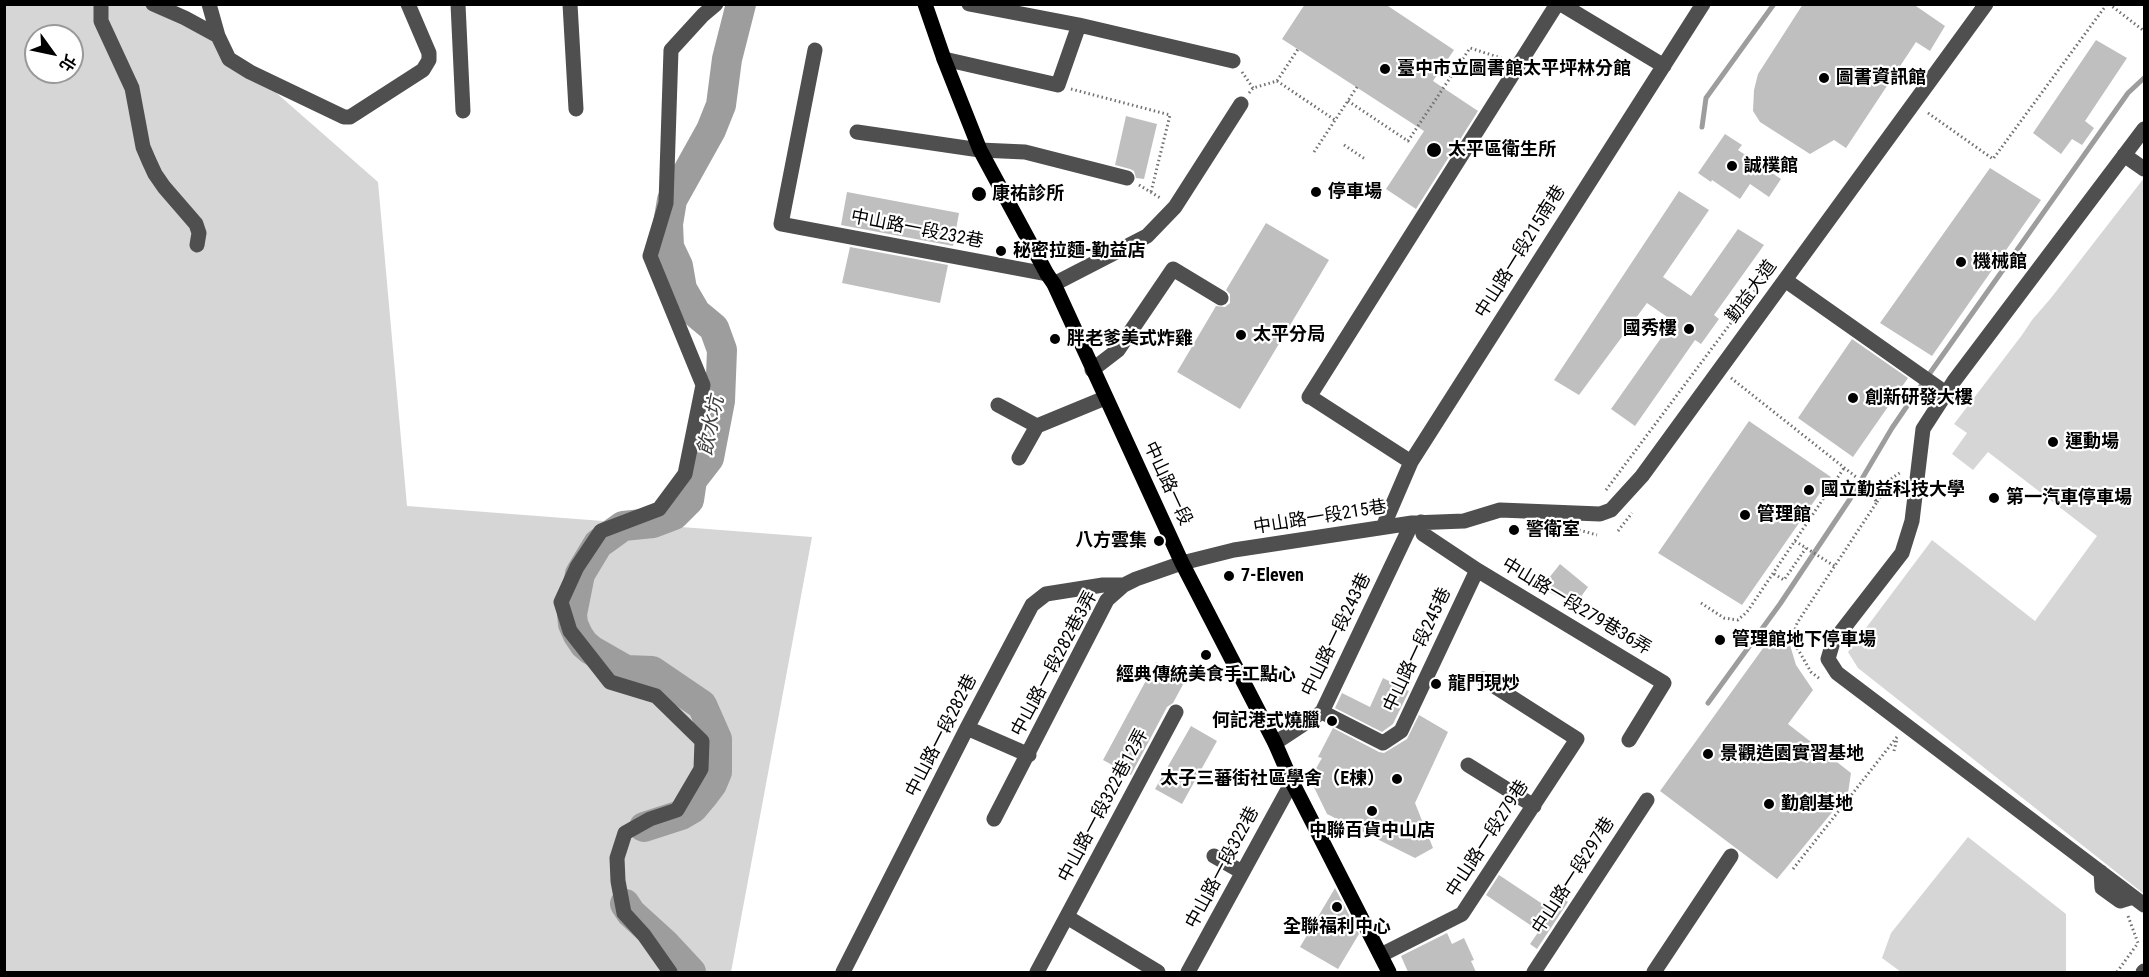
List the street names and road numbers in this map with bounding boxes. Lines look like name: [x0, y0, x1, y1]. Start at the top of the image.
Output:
street label: 中山路一段215南巷: [1471, 182, 1571, 322]
street label: 中山路一段232巷: [849, 207, 985, 253]
street label: 勤益大道: [1722, 257, 1782, 327]
street label: 中山路一段: [1138, 439, 1196, 529]
street label: 中山路一段215巷: [1252, 497, 1388, 539]
street label: 中山路一段279巷36弄: [1497, 554, 1655, 660]
street label: 中山路一段243巷: [1298, 570, 1376, 700]
street label: 中山路一段245巷: [1380, 584, 1456, 716]
street label: 中山路一段282巷3弄: [1008, 588, 1102, 740]
street label: 中山路一段282巷: [902, 671, 982, 801]
street label: 中山路一段322巷12弄: [1054, 726, 1154, 886]
street label: 中山路一段279巷: [1442, 777, 1534, 901]
street label: 中山路一段322巷: [1182, 803, 1264, 933]
street label: 中山路一段297巷: [1528, 814, 1620, 938]

